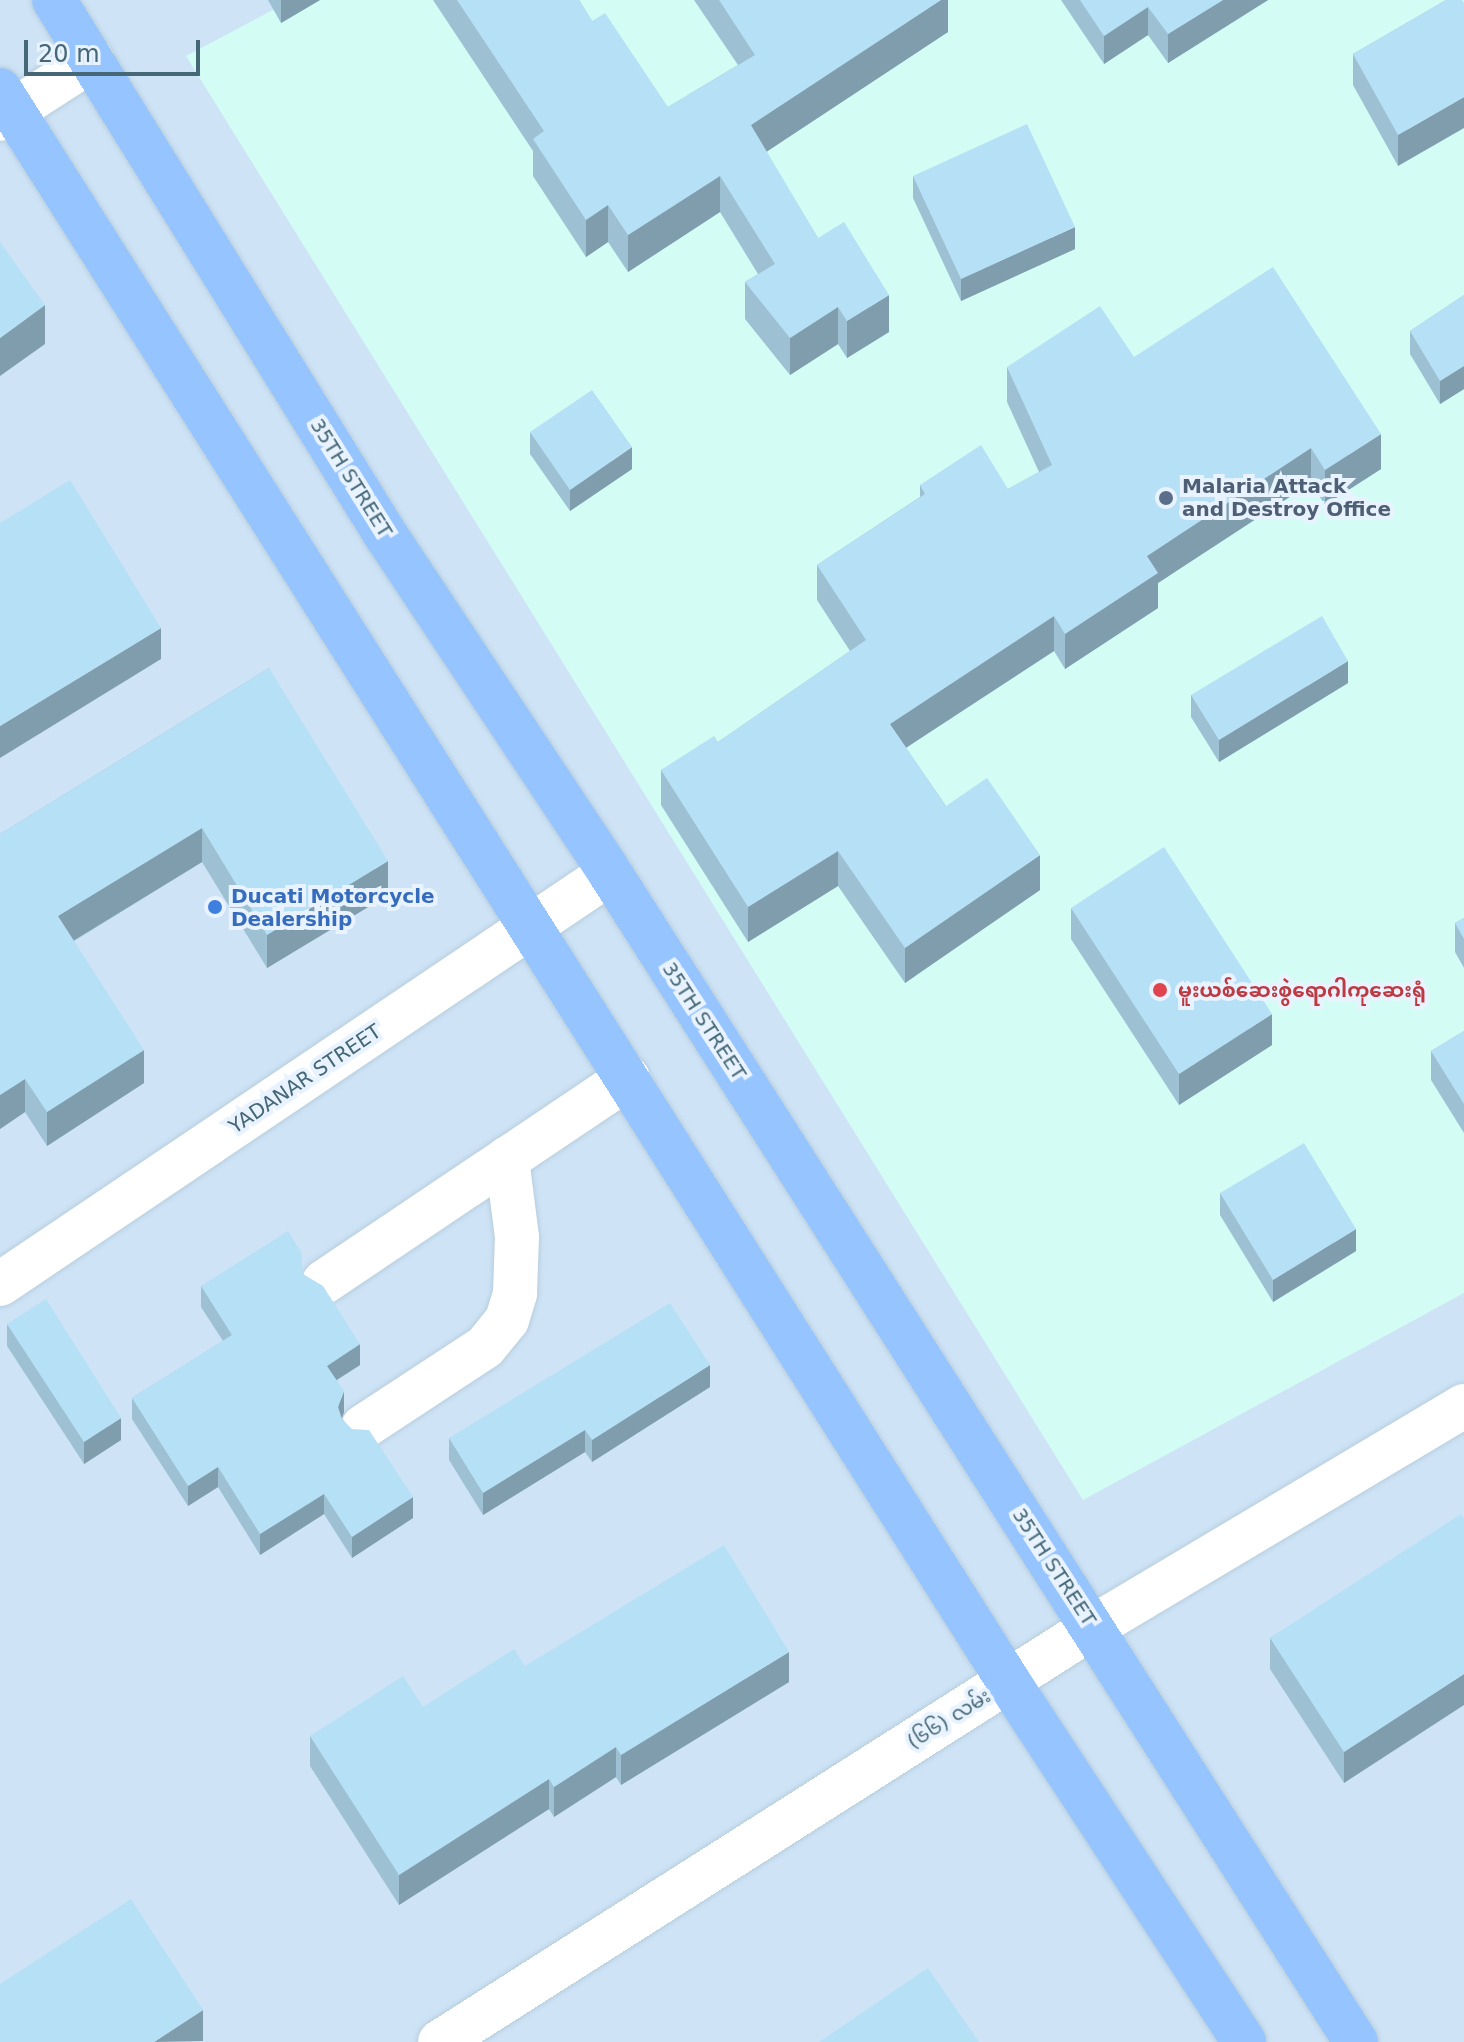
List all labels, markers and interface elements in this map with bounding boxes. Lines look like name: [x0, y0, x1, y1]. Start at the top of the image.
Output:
scale bar: [28, 24, 204, 74]
text: 20 m: [38, 40, 100, 68]
street label: 35TH STREET: [305, 414, 397, 542]
place label: Malaria Attack and Destroy Office: [1182, 474, 1391, 521]
marker: Malaria Attack and Destroy Office: [1157, 489, 1175, 507]
place label: Ducati Motorcycle Dealership: [231, 884, 435, 931]
marker: Ducati Motorcycle Dealership: [206, 898, 224, 916]
street label: 35TH STREET: [657, 958, 751, 1084]
place label: မူးယစ်ဆေးစွဲရောဂါကုဆေးရုံ: [1178, 978, 1426, 1002]
marker: မူးယစ်ဆေးစွဲရောဂါကုဆေးရုံ: [1149, 979, 1171, 1001]
street label: YADANAR STREET: [224, 1019, 386, 1139]
street label: 35TH STREET: [1007, 1504, 1101, 1630]
street label: (၆၆) လမ်း: [903, 1684, 995, 1754]

